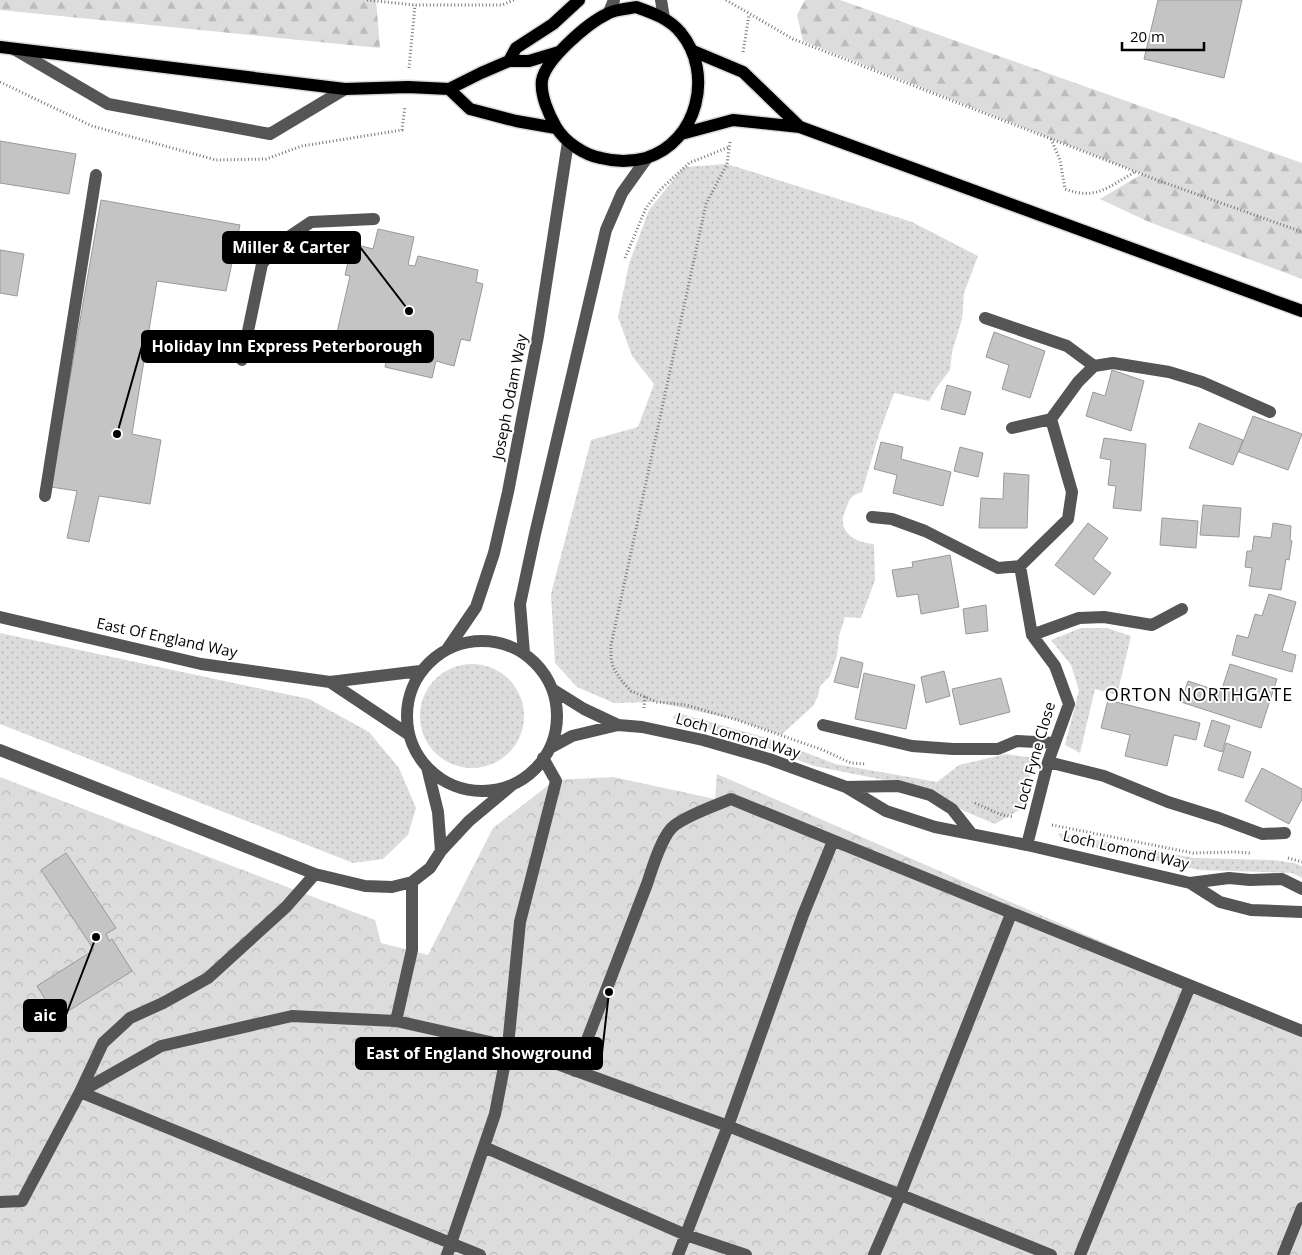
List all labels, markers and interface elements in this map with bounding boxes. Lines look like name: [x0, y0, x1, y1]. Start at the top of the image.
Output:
scale bar: [1122, 20, 1204, 52]
text: 20 m: [1130, 26, 1165, 46]
callout: Miller & Carter: [223, 232, 360, 263]
text: Miller & Carter: [232, 236, 350, 258]
callout: Holiday Inn Express Peterborough: [142, 331, 433, 362]
street label: Joseph Odam Way: [487, 332, 531, 463]
text: Holiday Inn Express Peterborough: [152, 335, 423, 357]
street label: East Of England Way: [95, 612, 240, 662]
district label: ORTON NORTHGATE: [1105, 682, 1293, 706]
street label: Loch Fyne Close: [1009, 699, 1059, 812]
street label: Loch Lomond Way: [674, 708, 803, 763]
street label: Loch Lomond Way: [1061, 825, 1192, 873]
callout: aic: [24, 1000, 66, 1031]
text: aic: [34, 1004, 56, 1026]
callout: East of England Showground: [356, 1038, 602, 1069]
text: East of England Showground: [366, 1042, 592, 1064]

